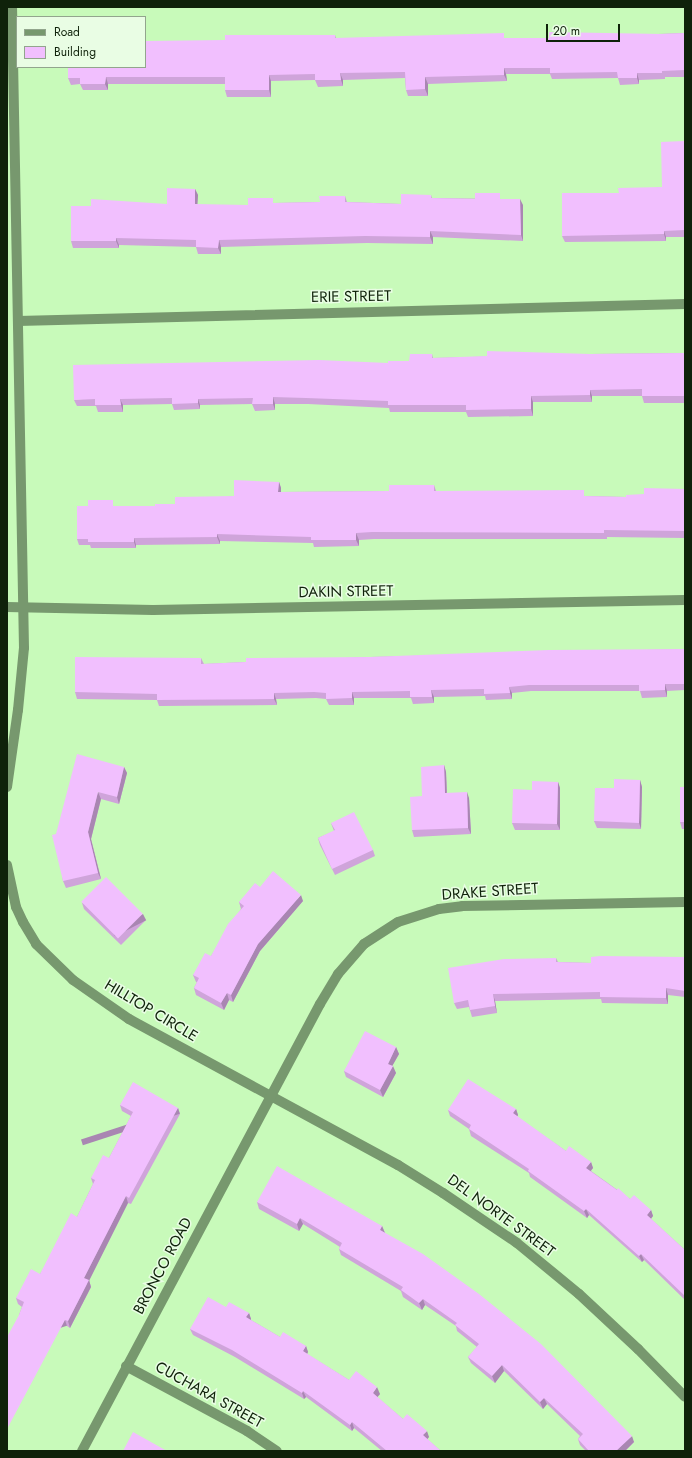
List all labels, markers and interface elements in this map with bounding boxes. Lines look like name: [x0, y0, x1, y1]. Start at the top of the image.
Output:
legend: [16, 16, 146, 68]
scale bar: [548, 16, 622, 42]
text: 20 m: [553, 22, 580, 40]
text: Road: [54, 23, 80, 41]
text: Building: [54, 43, 96, 61]
street label: ERIE STREET: [311, 287, 391, 307]
street label: DAKIN STREET: [298, 582, 394, 602]
street label: DRAKE STREET: [441, 880, 539, 904]
street label: HILLTOP CIRCLE: [101, 976, 201, 1046]
street label: DEL NORTE STREET: [444, 1171, 558, 1261]
street label: BRONCO ROAD: [130, 1215, 196, 1317]
street label: CUCHARA STREET: [152, 1358, 266, 1432]

